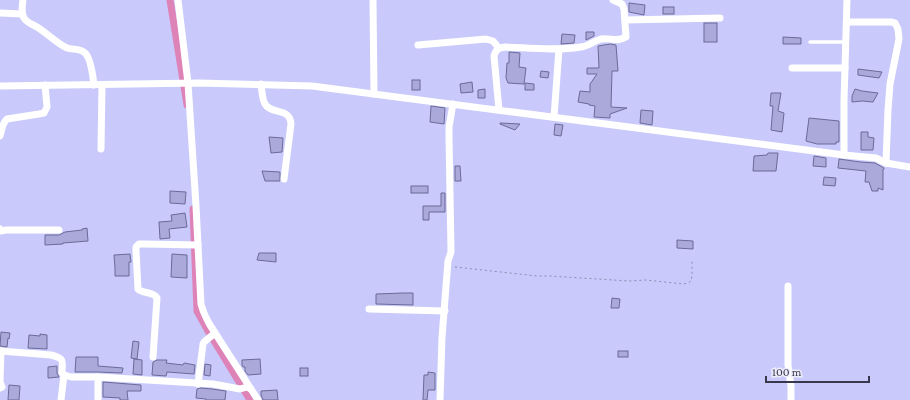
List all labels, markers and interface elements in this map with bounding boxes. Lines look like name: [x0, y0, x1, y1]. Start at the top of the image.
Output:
scale bar: [766, 358, 869, 384]
text: 100 m: [772, 365, 802, 379]

